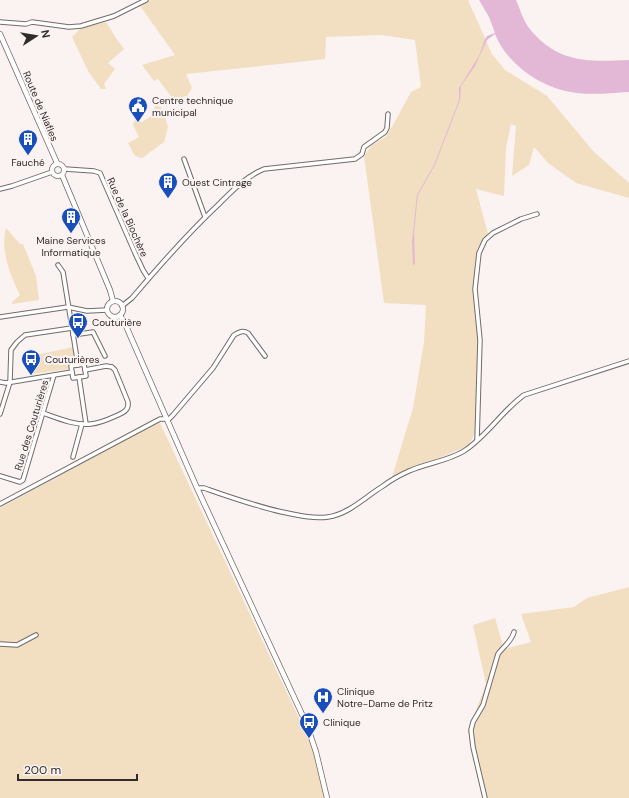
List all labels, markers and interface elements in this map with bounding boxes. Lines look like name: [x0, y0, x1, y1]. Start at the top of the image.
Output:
north arrow: [16, 16, 56, 56]
text: N: [38, 29, 53, 39]
street label: Route de Niafles: [20, 69, 61, 143]
place label: Centre technique municipal: [152, 94, 233, 119]
public building icon: Centre technique municipal: [127, 95, 149, 123]
building icon: Fauché: [17, 128, 39, 156]
place label: Fauché: [11, 156, 45, 169]
building icon: Ouest Cintrage: [157, 171, 179, 199]
street label: Rue de la Biochère: [104, 175, 151, 259]
place label: Ouest Cintrage: [182, 176, 252, 189]
building icon: Maine Services Informatique: [60, 206, 82, 234]
place label: Maine Services Informatique: [36, 234, 106, 259]
bus stop icon: Couturière: [67, 311, 89, 339]
place label: Couturière: [92, 316, 142, 329]
bus stop icon: Couturières: [20, 348, 42, 376]
place label: Couturières: [45, 353, 99, 366]
street label: Rue des Couturières: [12, 378, 51, 472]
place label: Clinique Notre-Dame de Pritz: [337, 685, 433, 710]
hospital icon: Clinique Notre-Dame de Pritz: [312, 686, 334, 714]
bus stop icon: Clinique: [298, 711, 320, 739]
place label: Clinique: [323, 716, 361, 729]
scale bar: [18, 756, 137, 782]
text: 200 m: [24, 762, 61, 778]

